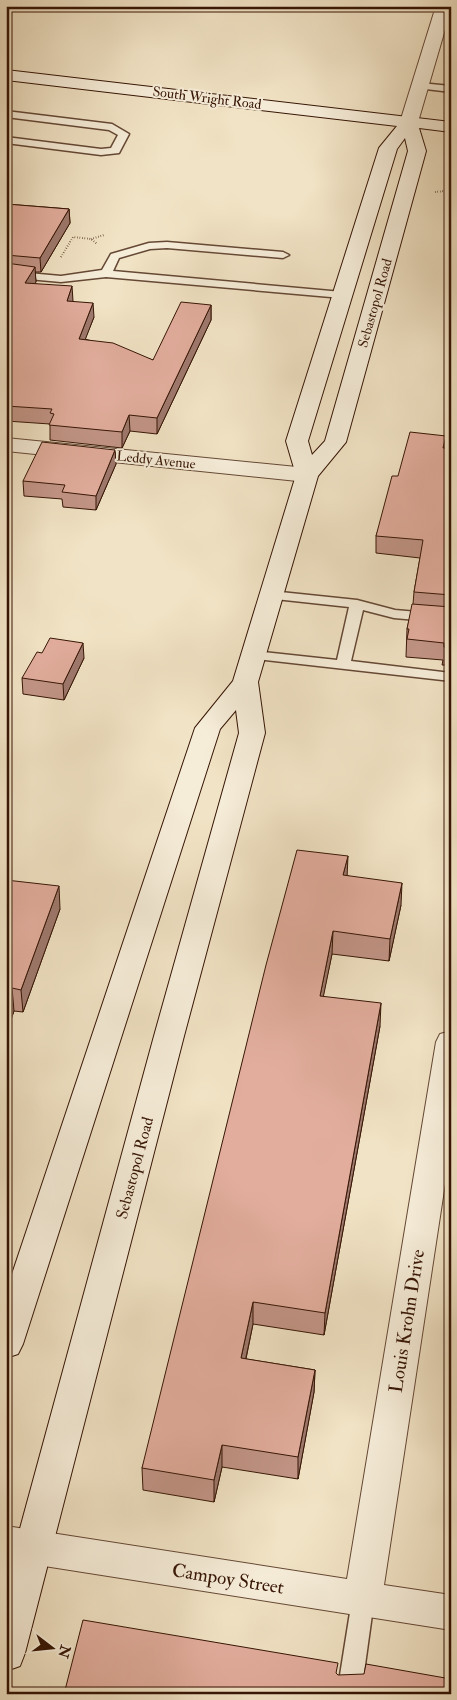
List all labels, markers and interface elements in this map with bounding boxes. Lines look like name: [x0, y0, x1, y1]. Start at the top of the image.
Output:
street label: South Wright Road: [152, 83, 262, 113]
street label: Sebastopol Road: [354, 256, 397, 350]
street label: Leddy Avenue: [116, 447, 197, 474]
street label: Sebastopol Road: [112, 1115, 159, 1222]
street label: Louis Krohn Drive: [384, 1247, 430, 1394]
street label: Campoy Street: [170, 1558, 286, 1601]
north arrow: [28, 1622, 78, 1672]
text: N: [54, 1642, 74, 1660]

